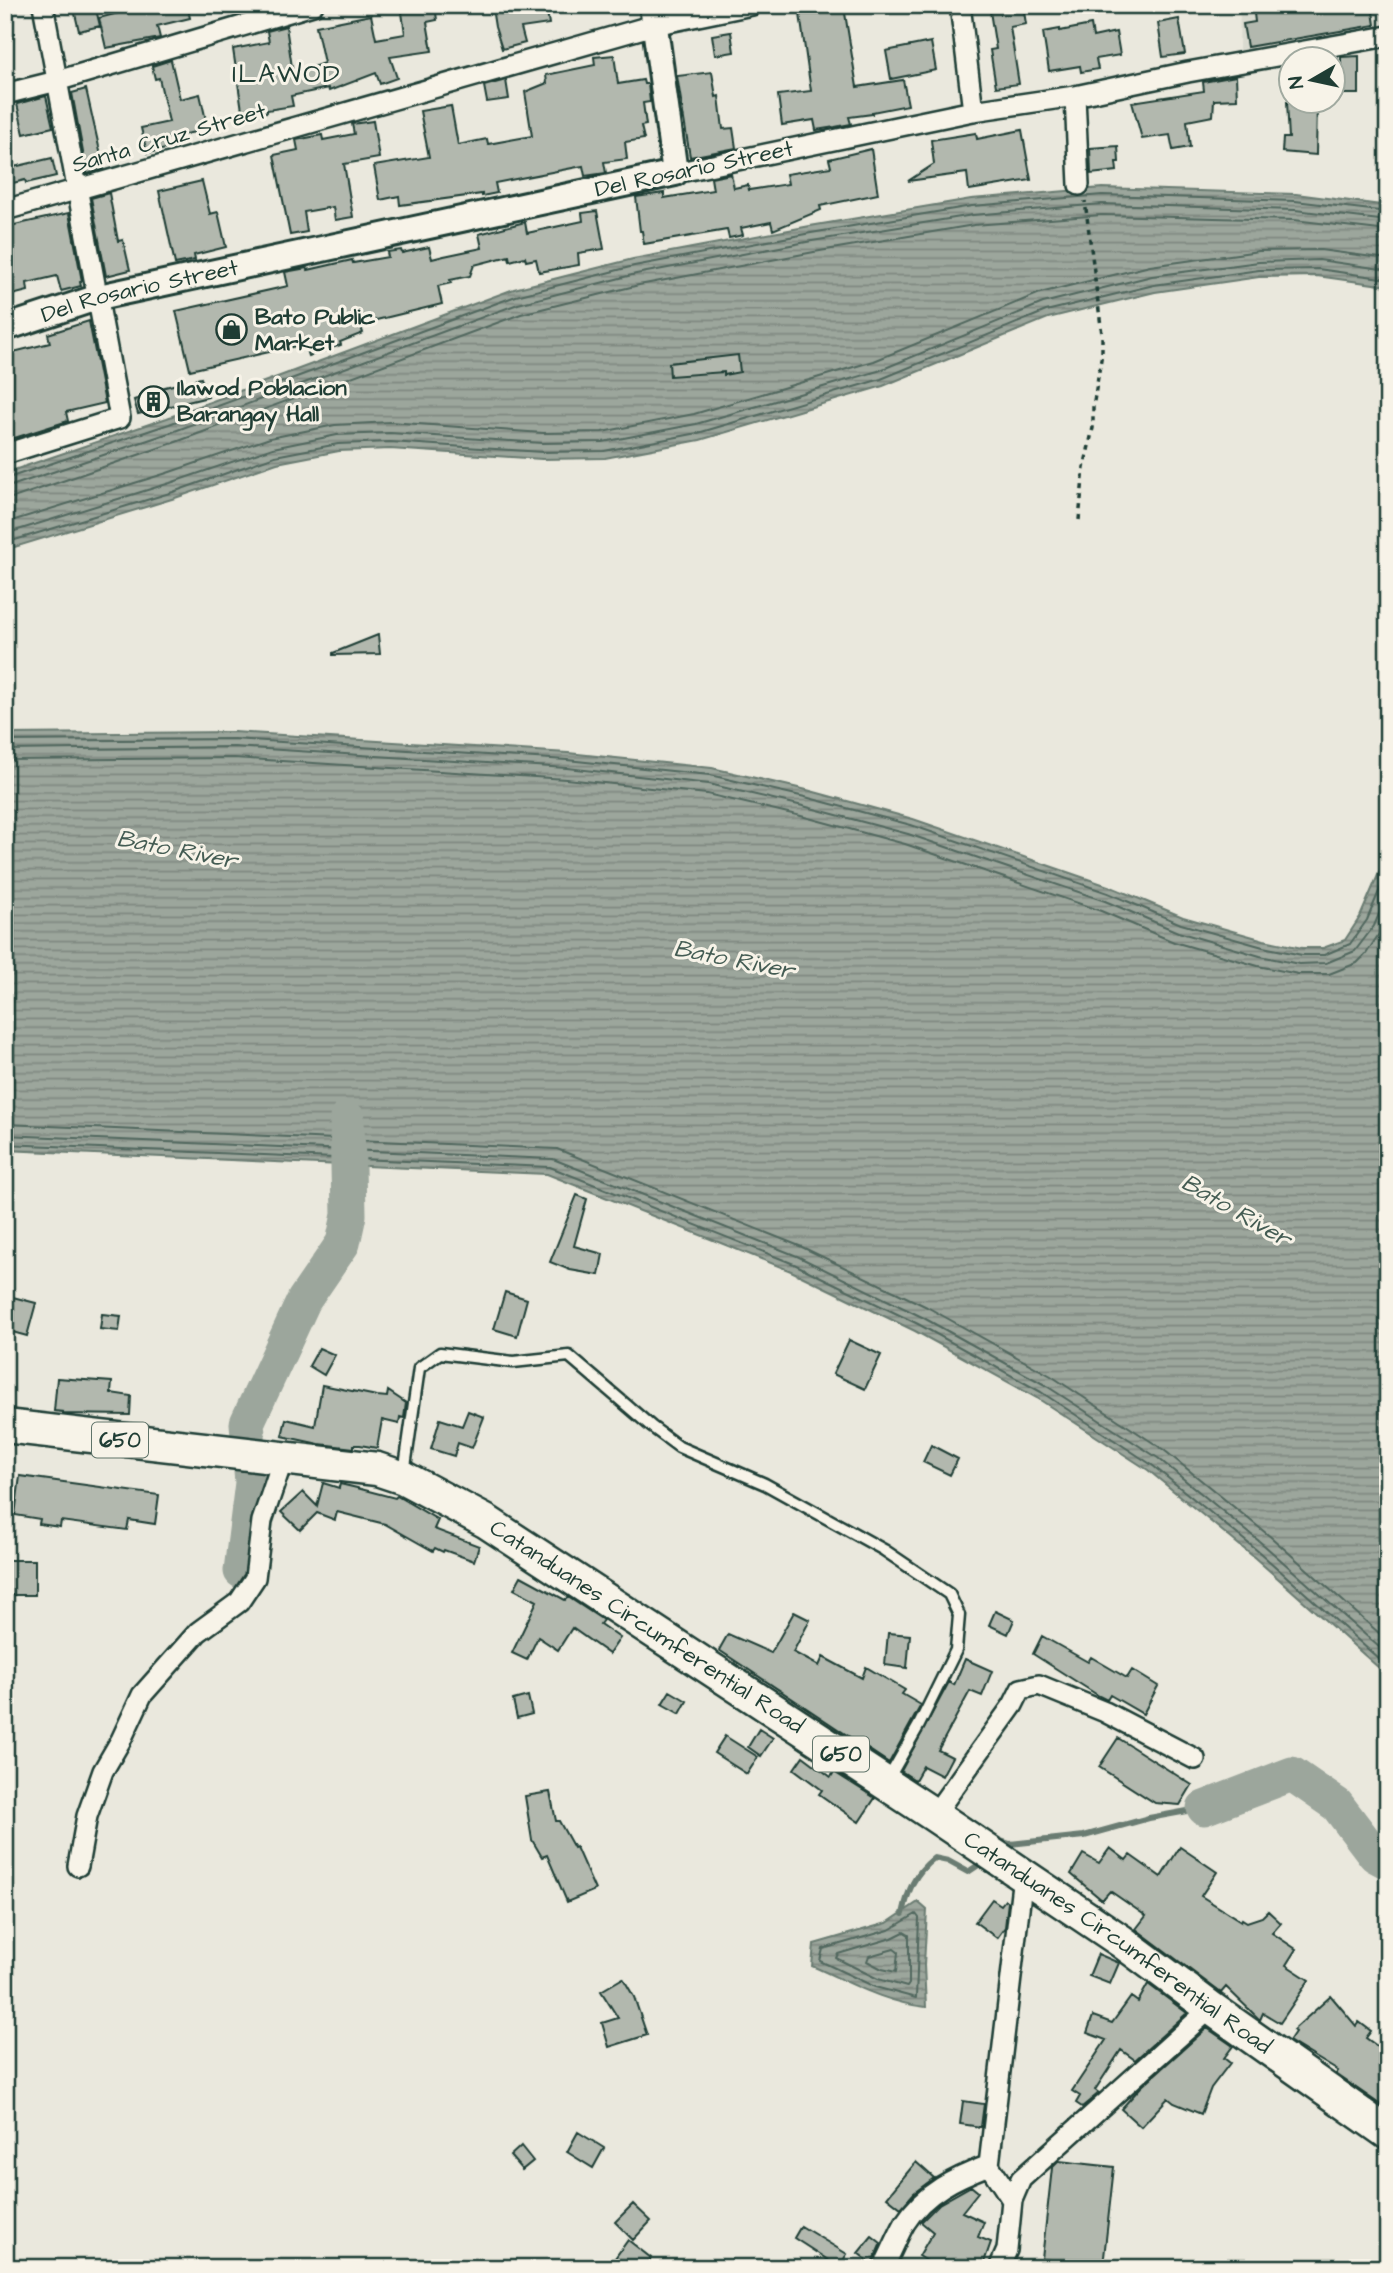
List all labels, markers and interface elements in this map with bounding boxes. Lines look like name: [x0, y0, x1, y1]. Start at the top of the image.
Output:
north arrow: [1278, 46, 1348, 116]
district label: ILAWOD: [232, 56, 342, 92]
text: N: [1282, 74, 1311, 90]
street label: Santa Cruz Street: [68, 95, 270, 181]
street label: Del Rosario Street: [592, 132, 797, 206]
street label: Del Rosario Street: [37, 251, 242, 331]
place label: Bato Public Market: [255, 301, 376, 359]
shop icon: Bato Public Market: [215, 313, 249, 347]
place label: Ilawod Poblacion Barangay Hall: [177, 372, 347, 432]
building icon: Ilawod Poblacion Barangay Hall: [137, 384, 171, 418]
water label: Bato River: [114, 822, 243, 879]
water label: Bato River: [671, 932, 800, 989]
water label: Bato River: [1175, 1166, 1299, 1257]
road number: 650: [92, 1422, 148, 1458]
street label: Catanduanes Circumferential Road: [483, 1512, 811, 1742]
road number: 650: [813, 1736, 869, 1772]
street label: Catanduanes Circumferential Road: [957, 1823, 1278, 2062]

